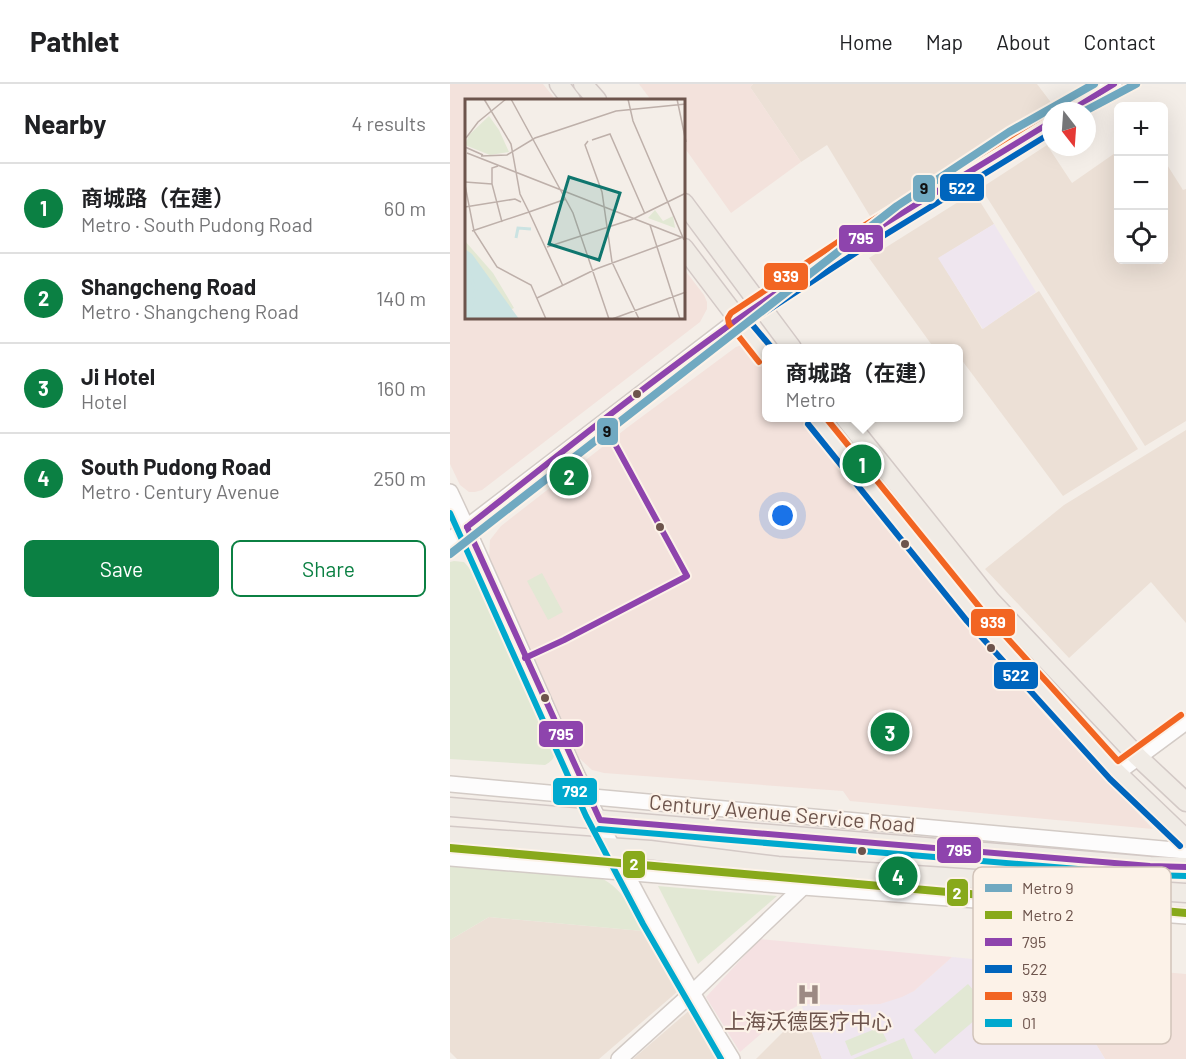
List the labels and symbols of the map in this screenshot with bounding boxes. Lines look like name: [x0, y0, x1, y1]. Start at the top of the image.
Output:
inset map: [465, 99, 686, 320]
north arrow: [1042, 102, 1096, 156]
line badge: 522: [939, 173, 985, 202]
line badge: 9: [912, 174, 936, 203]
text: 9: [920, 178, 928, 197]
text: 522: [949, 178, 975, 197]
line badge: 795: [838, 224, 884, 253]
text: 795: [848, 228, 874, 247]
line badge: 939: [763, 262, 809, 291]
text: 939: [773, 266, 799, 285]
unlabelled marker: [631, 388, 643, 400]
line badge: 9: [596, 417, 619, 446]
text: 9: [603, 421, 611, 440]
pin: 1: [842, 442, 882, 487]
pin: 2: [550, 454, 588, 498]
your location: [768, 501, 797, 530]
unlabelled marker: [654, 521, 666, 533]
unlabelled marker: [899, 538, 911, 550]
line badge: 939: [970, 608, 1016, 637]
text: 939: [980, 612, 1006, 631]
unlabelled marker: [985, 642, 997, 654]
line badge: 522: [993, 661, 1039, 690]
text: 522: [1003, 665, 1029, 684]
unlabelled marker: [539, 692, 551, 704]
pin: 3: [870, 710, 910, 754]
line badge: 795: [538, 720, 584, 748]
text: 795: [548, 724, 574, 743]
line badge: 792: [552, 777, 598, 806]
text: 792: [562, 781, 588, 800]
street label: Century Avenue Service Road: [648, 788, 916, 837]
line badge: 795: [936, 836, 982, 864]
text: 795: [946, 840, 972, 859]
unlabelled marker: [856, 845, 868, 857]
line badge: 2: [622, 850, 646, 879]
text: 2: [630, 854, 639, 873]
pin: 4: [878, 854, 918, 898]
legend: [973, 867, 1171, 1044]
line badge: 2: [946, 878, 969, 907]
text: Metro 9: [1022, 878, 1074, 897]
text: 2: [953, 883, 962, 902]
text: Metro 2: [1022, 905, 1074, 924]
text: 795: [1022, 932, 1046, 951]
text: 522: [1022, 959, 1047, 978]
hospital icon: 上海沃德医疗中心: [795, 981, 821, 1007]
text: 939: [1022, 986, 1047, 1005]
place label: 上海沃德医疗中心: [724, 1008, 892, 1033]
text: 01: [1022, 1013, 1036, 1032]

